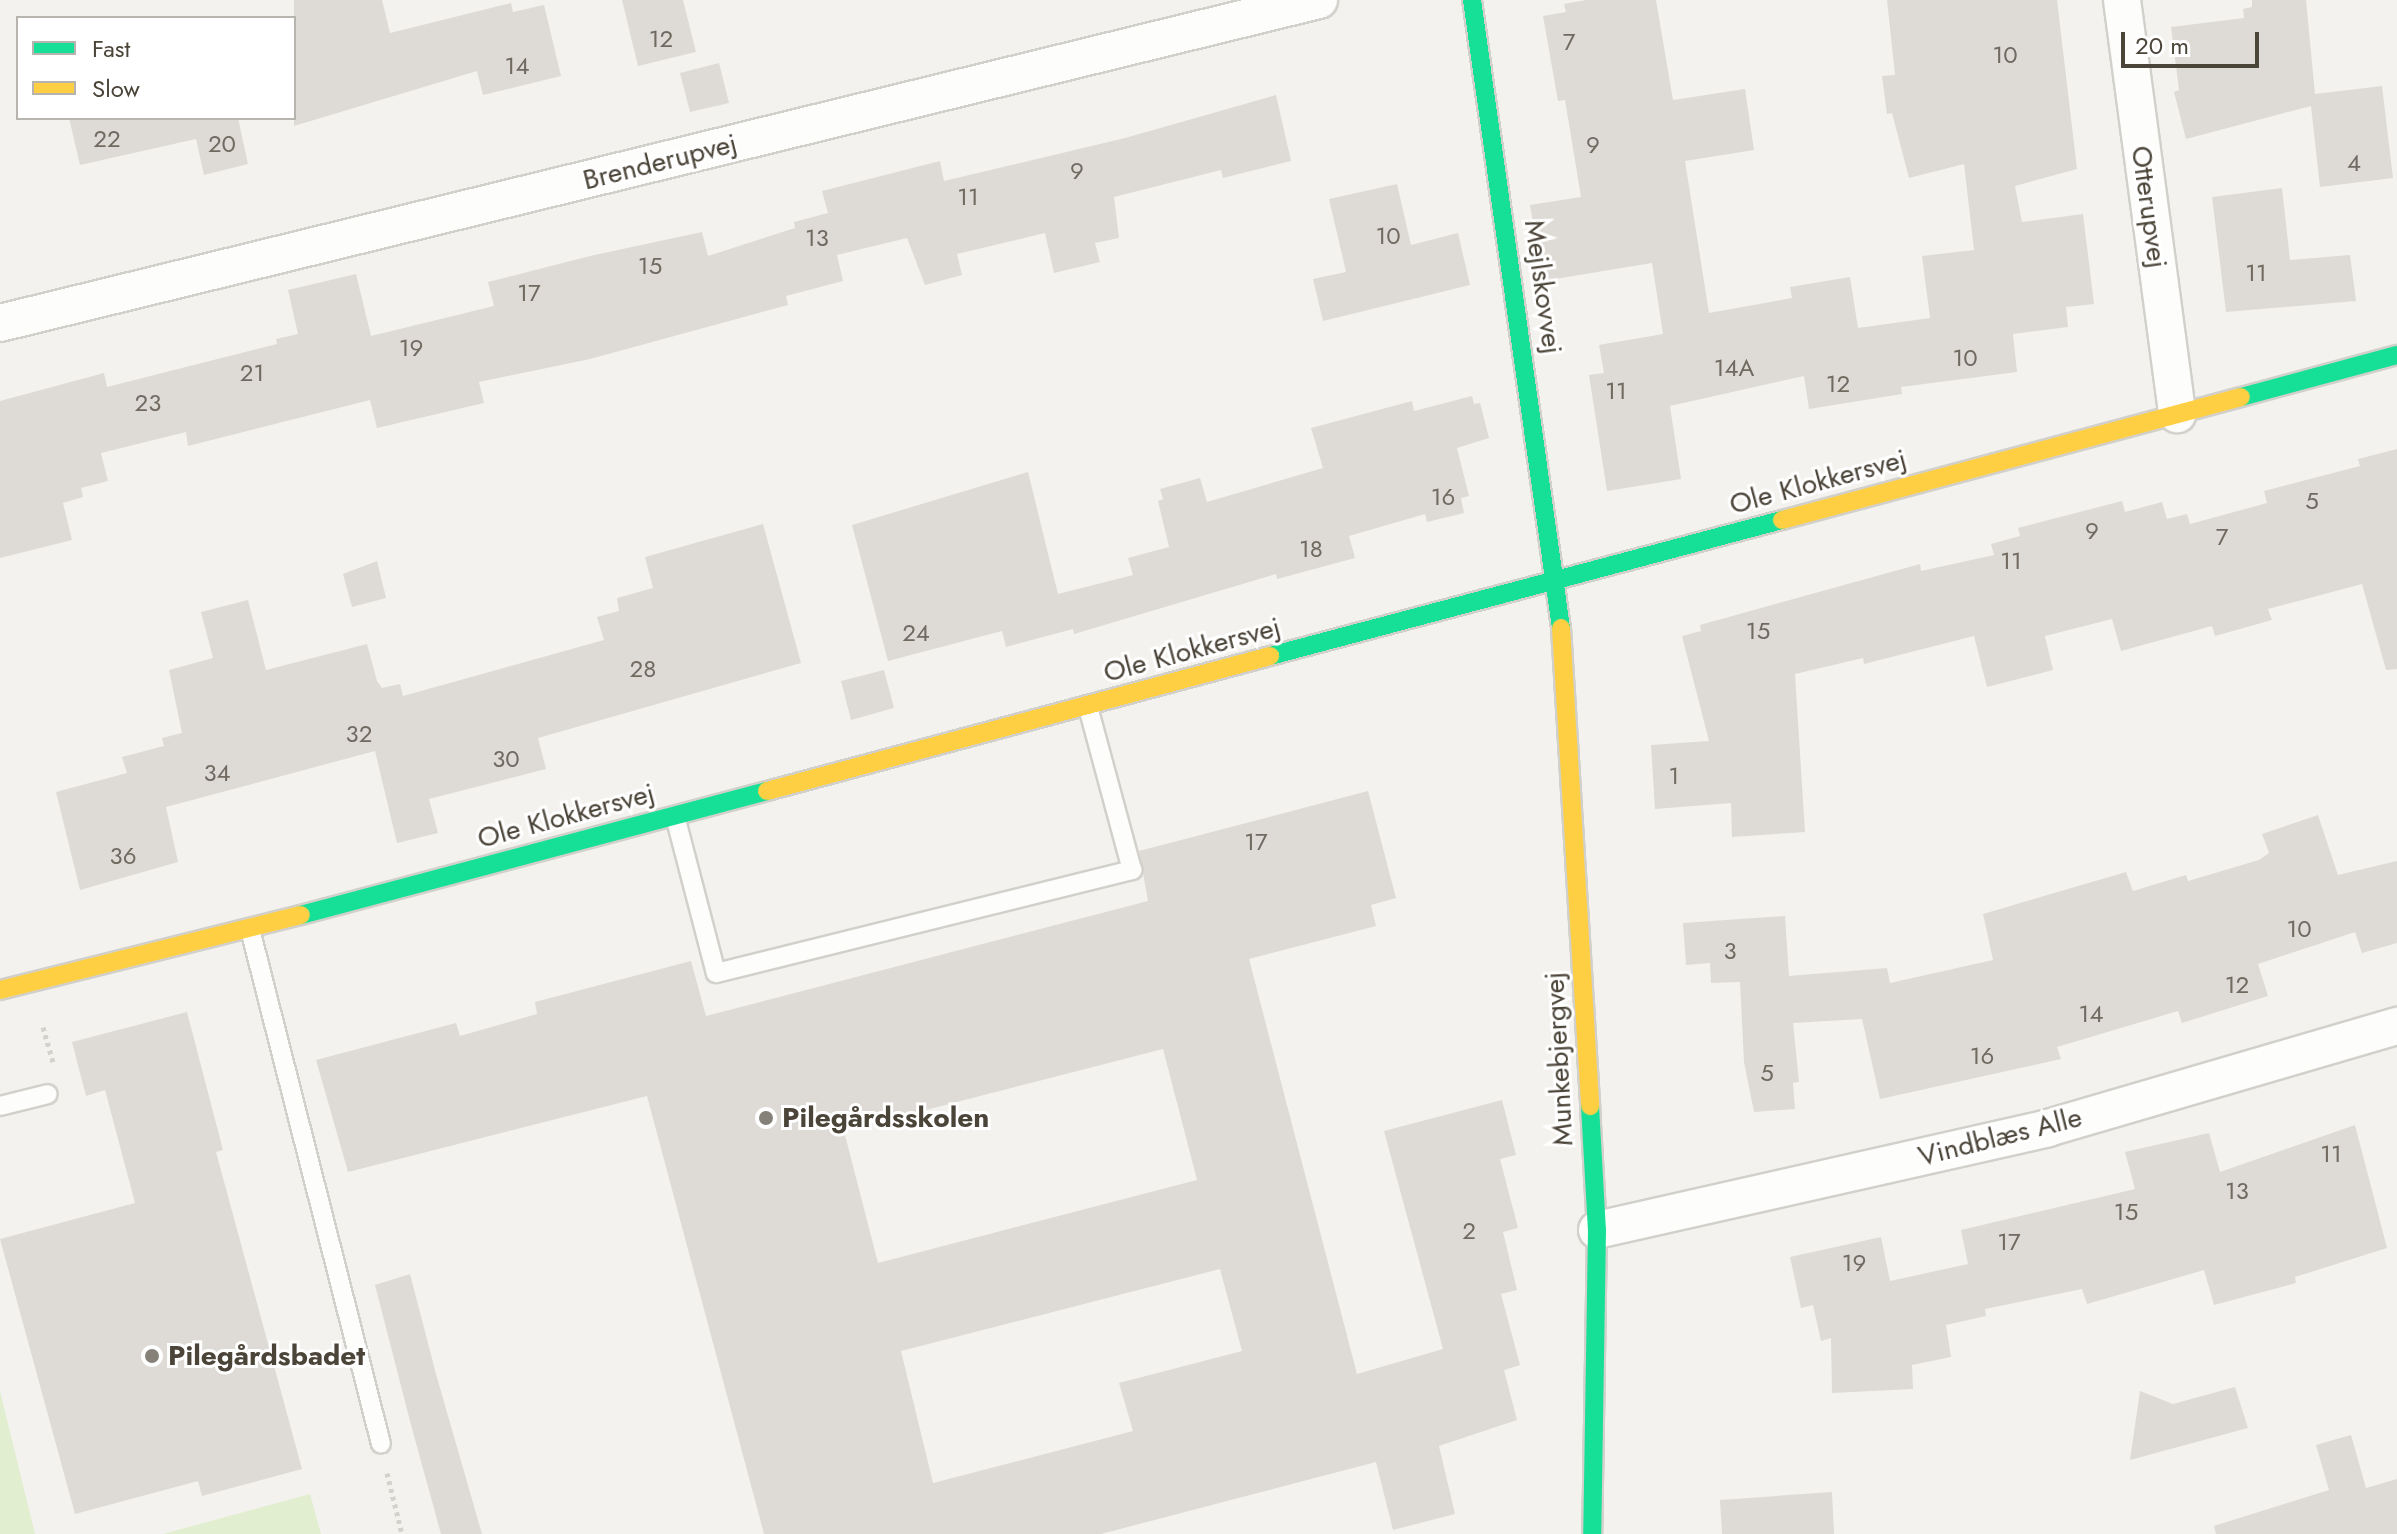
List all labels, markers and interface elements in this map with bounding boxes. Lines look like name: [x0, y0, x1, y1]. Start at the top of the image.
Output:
legend: [16, 16, 296, 120]
scale bar: [2125, 16, 2263, 66]
house number: 12: [649, 25, 673, 53]
house number: 7: [1563, 28, 1575, 56]
text: 20 m: [2135, 28, 2189, 63]
text: Fast: [92, 31, 130, 66]
house number: 10: [1992, 41, 2018, 69]
house number: 14: [505, 52, 529, 80]
text: Slow: [92, 71, 140, 106]
house number: 22: [93, 125, 121, 153]
street label: Brenderupvej: [580, 127, 740, 197]
house number: 20: [208, 130, 236, 158]
house number: 9: [1586, 131, 1600, 159]
street label: Otterupvej: [2124, 144, 2174, 270]
house number: 4: [2347, 149, 2361, 177]
house number: 9: [1070, 157, 1084, 185]
house number: 11: [957, 183, 979, 211]
street label: Mejlskovvej: [1517, 218, 1569, 356]
house number: 10: [1375, 222, 1401, 250]
house number: 13: [805, 224, 829, 252]
house number: 15: [638, 252, 662, 280]
house number: 11: [2245, 259, 2267, 287]
house number: 17: [517, 279, 541, 307]
house number: 19: [399, 334, 423, 362]
house number: 10: [1952, 344, 1978, 372]
house number: 14A: [1714, 354, 1754, 382]
house number: 21: [240, 359, 264, 387]
house number: 12: [1826, 370, 1850, 398]
house number: 11: [1605, 377, 1627, 405]
house number: 23: [135, 389, 161, 417]
street label: Ole Klokkersvej: [1726, 442, 1910, 522]
house number: 16: [1431, 483, 1455, 511]
house number: 5: [2305, 487, 2319, 515]
house number: 9: [2085, 517, 2099, 545]
house number: 7: [2216, 523, 2228, 551]
house number: 18: [1299, 535, 1323, 563]
house number: 11: [2000, 547, 2022, 575]
street label: Ole Klokkersvej: [1100, 610, 1284, 690]
house number: 15: [1746, 617, 1770, 645]
house number: 24: [902, 619, 930, 647]
house number: 28: [630, 655, 656, 683]
house number: 32: [346, 720, 372, 748]
house number: 30: [492, 745, 520, 773]
house number: 34: [203, 759, 231, 787]
house number: 1: [1669, 762, 1679, 790]
street label: Ole Klokkersvej: [474, 776, 658, 856]
house number: 17: [1244, 828, 1268, 856]
house number: 36: [110, 842, 136, 870]
house number: 10: [2286, 915, 2312, 943]
house number: 3: [1723, 937, 1737, 965]
street label: Munkebjergvej: [1538, 971, 1580, 1147]
house number: 12: [2225, 971, 2249, 999]
house number: 14: [2079, 1000, 2103, 1028]
house number: 16: [1970, 1042, 1994, 1070]
house number: 5: [1760, 1059, 1774, 1087]
street label: Vindblæs Alle: [1915, 1100, 2085, 1174]
place label: Pilegårdsskolen: [782, 1101, 989, 1135]
marker: Pilegårdsskolen: [757, 1109, 775, 1127]
house number: 11: [2320, 1140, 2342, 1168]
house number: 13: [2225, 1177, 2249, 1205]
house number: 15: [2114, 1198, 2138, 1226]
house number: 2: [1462, 1217, 1476, 1245]
house number: 17: [1997, 1228, 2021, 1256]
house number: 19: [1842, 1249, 1866, 1277]
place label: Pilegårdsbadet: [168, 1339, 365, 1373]
marker: Pilegårdsbadet: [143, 1347, 161, 1365]

